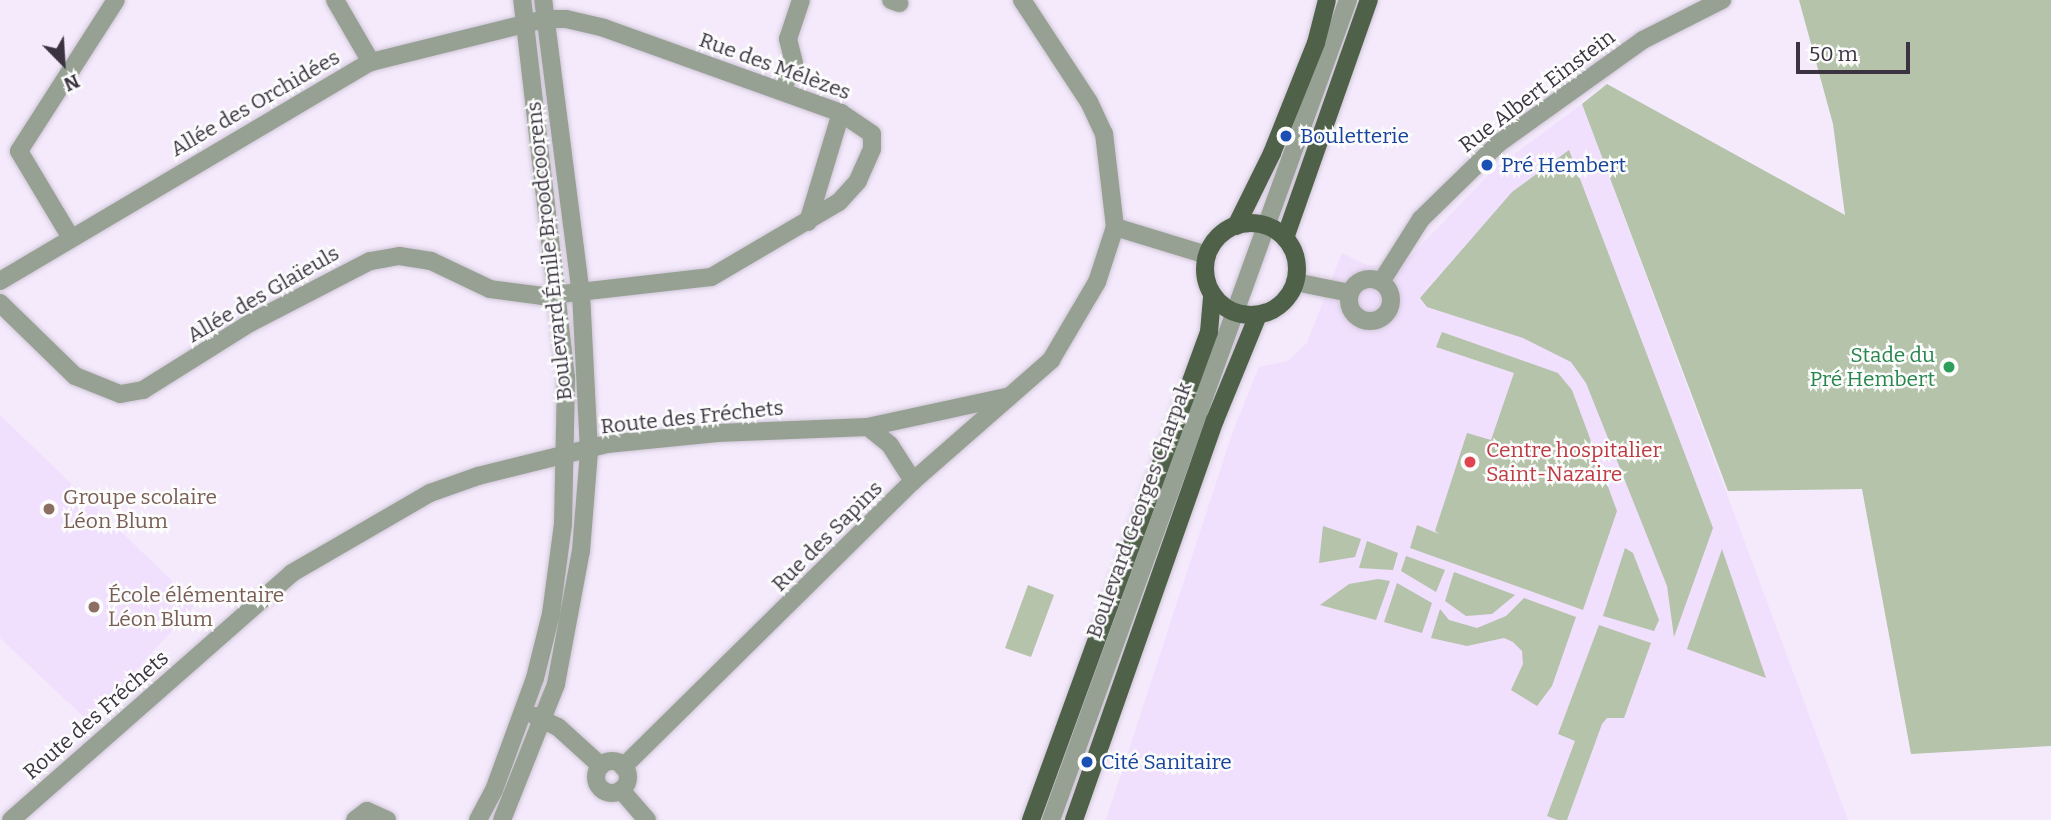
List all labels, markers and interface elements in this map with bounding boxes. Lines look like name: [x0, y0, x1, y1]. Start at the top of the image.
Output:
street label: Rue Albert Einstein: [1454, 24, 1620, 158]
street label: Rue des Mélèzes: [696, 27, 854, 105]
north arrow: [28, 28, 98, 98]
scale bar: [1799, 28, 1913, 72]
text: 50 m: [1809, 41, 1858, 67]
street label: Allée des Orchidées: [166, 44, 344, 162]
text: N: [60, 69, 83, 96]
street label: Boulevard Émile Broodcoorens: [521, 100, 577, 402]
place label: Bouletterie: [1300, 123, 1409, 149]
marker: Bouletterie: [1278, 128, 1294, 144]
place label: Pré Hembert: [1501, 152, 1626, 178]
marker: Pré Hembert: [1479, 157, 1495, 173]
street label: Allée des Glaïeuls: [182, 240, 344, 348]
place label: Stade du Pré Hembert: [1810, 342, 1935, 392]
marker: Stade du Pré Hembert: [1941, 359, 1957, 375]
street label: Boulevard Georges Charpak: [1081, 379, 1197, 641]
street label: Route des Fréchets: [599, 395, 785, 439]
place label: Centre hospitalier Saint-Nazaire: [1486, 437, 1662, 487]
marker: Centre hospitalier Saint-Nazaire: [1460, 452, 1480, 472]
street label: Rue des Sapins: [766, 475, 888, 597]
place label: Groupe scolaire Léon Blum: [63, 484, 217, 534]
marker: Groupe scolaire Léon Blum: [41, 501, 57, 517]
place label: École élémentaire Léon Blum: [108, 582, 284, 632]
marker: École élémentaire Léon Blum: [86, 599, 102, 615]
street label: Route des Fréchets: [18, 645, 174, 785]
place label: Cité Sanitaire: [1101, 749, 1232, 775]
marker: Cité Sanitaire: [1079, 754, 1095, 770]

